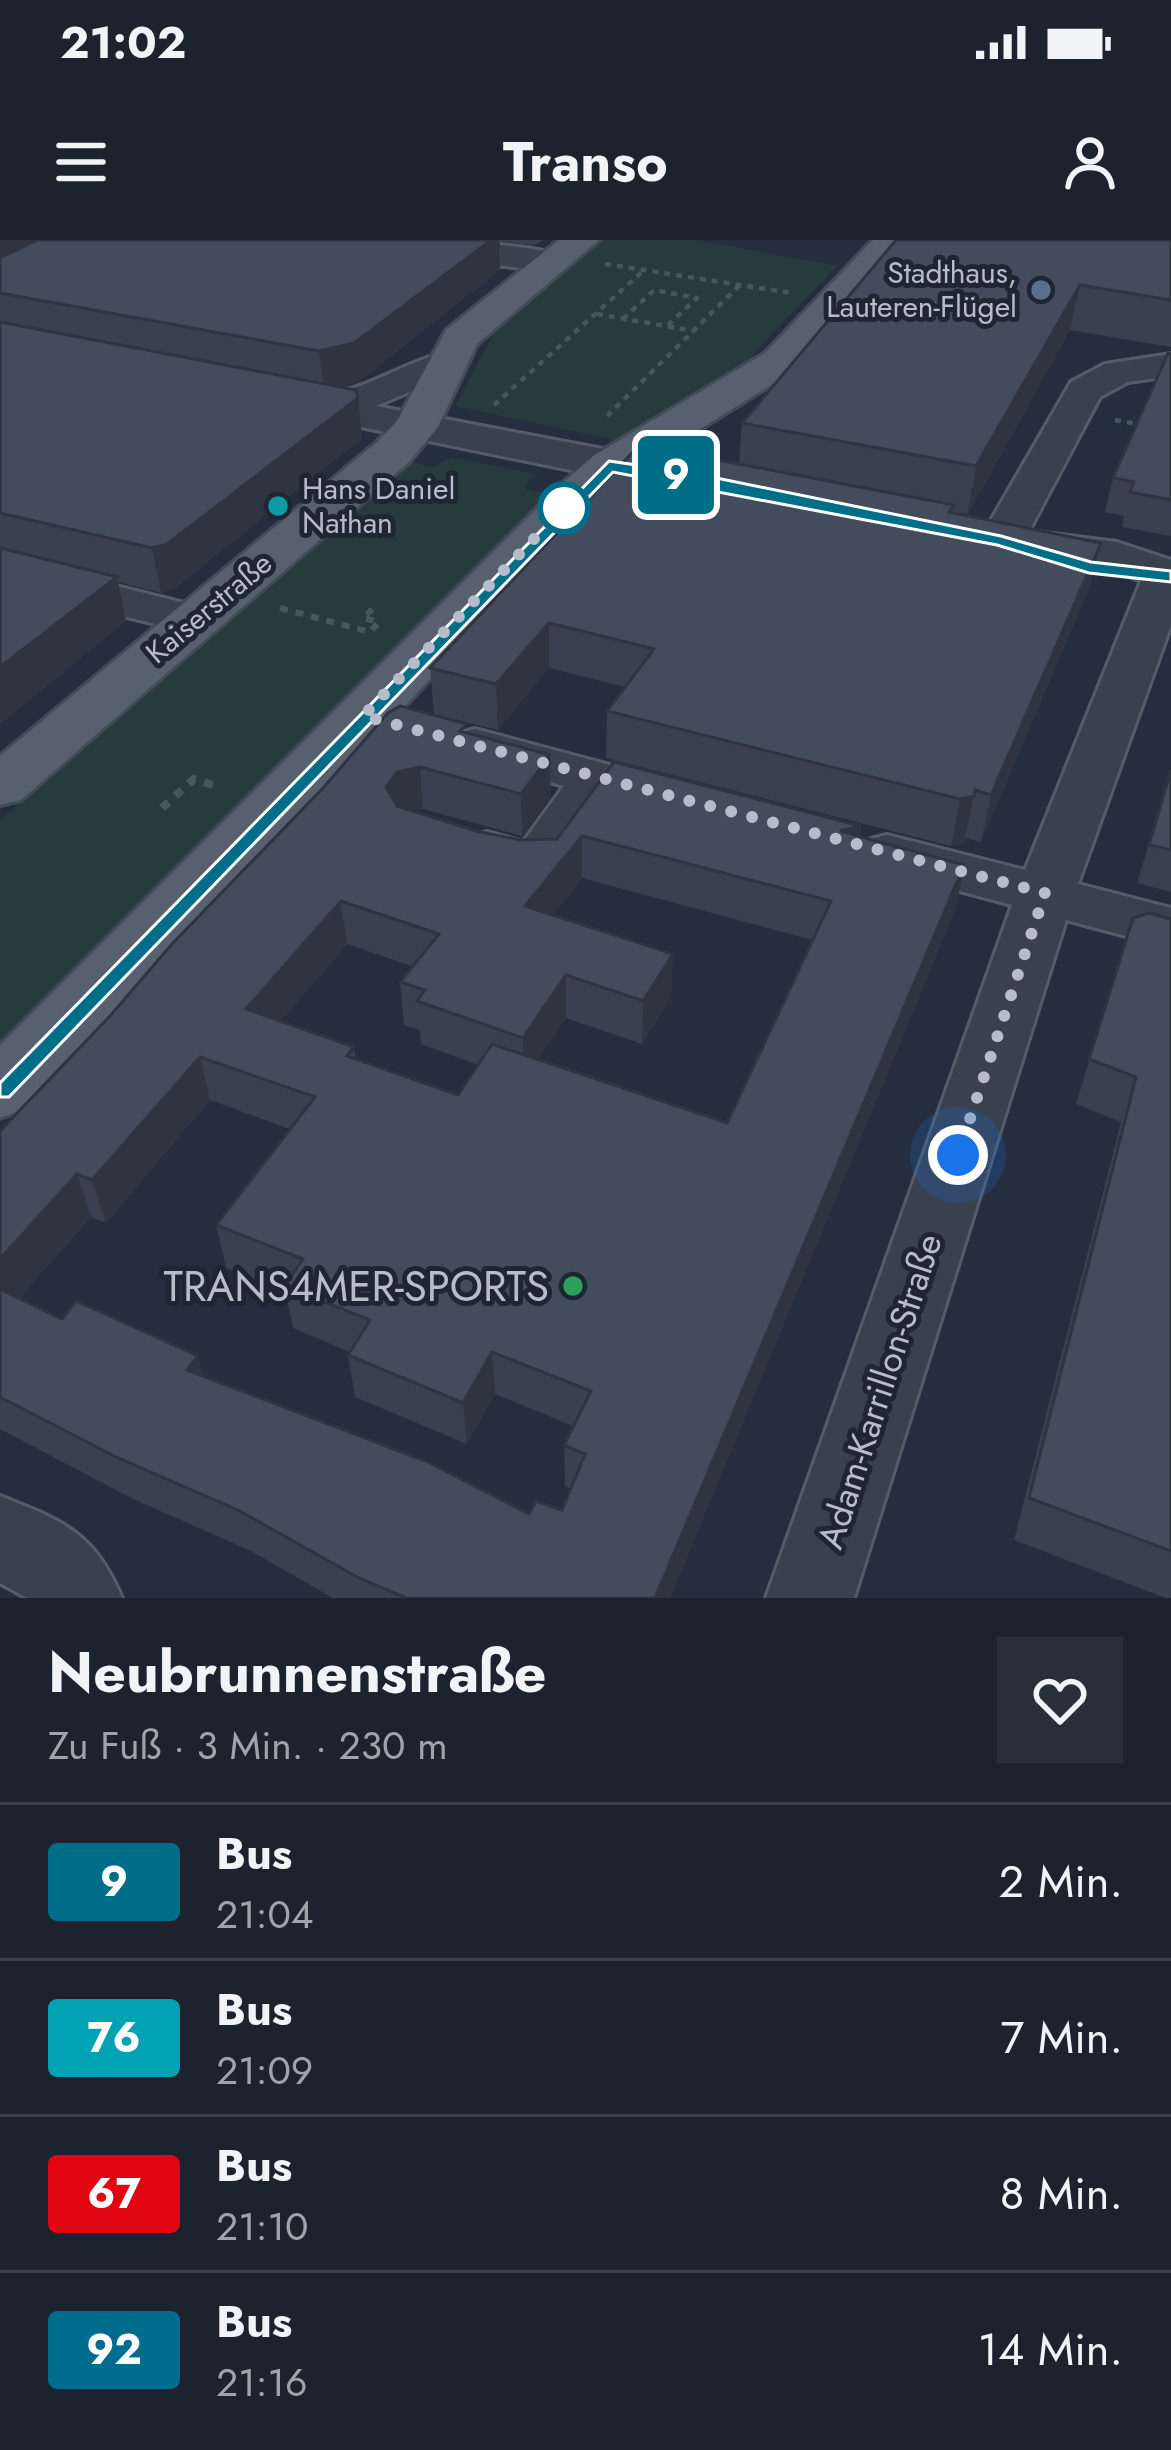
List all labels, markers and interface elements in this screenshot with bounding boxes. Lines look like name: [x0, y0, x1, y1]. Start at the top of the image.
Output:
text: 21:02: [60, 10, 186, 75]
text: Transo: [503, 123, 668, 201]
icon: menu: [48, 129, 114, 195]
icon: person: [1057, 129, 1123, 195]
place label: Stadthaus, Lauteren-Flügel: [826, 251, 1017, 328]
marker: Stadthaus, Lauteren-Flügel: [1028, 277, 1054, 303]
line badge: 9: [637, 436, 715, 514]
text: 9: [662, 444, 690, 505]
place label: Hans Daniel Nathan: [302, 467, 455, 544]
unlabelled marker: [539, 483, 589, 533]
marker: Hans Daniel Nathan: [265, 493, 291, 519]
street label: Kaiserstraße: [136, 542, 281, 673]
your location: [928, 1125, 988, 1185]
street label: Adam-Karrillon-Straße: [804, 1227, 954, 1555]
place label: TRANS4MER-SPORTS: [163, 1256, 549, 1317]
marker: TRANS4MER-SPORTS: [560, 1273, 586, 1299]
text: Neubrunnenstraße: [48, 1631, 546, 1713]
button: heart: [997, 1637, 1123, 1763]
text: Zu Fuß · 3 Min. · 230 m: [48, 1717, 448, 1774]
text: Bus: [216, 1821, 292, 1886]
text: 2 Min.: [999, 1849, 1123, 1914]
text: 9: [100, 1851, 128, 1912]
text: 21:04: [216, 1886, 314, 1943]
text: Bus: [216, 1977, 292, 2042]
text: 7 Min.: [1001, 2005, 1123, 2070]
text: 76: [87, 2007, 141, 2068]
text: 21:09: [216, 2042, 313, 2099]
text: Bus: [216, 2133, 292, 2198]
text: 8 Min.: [1000, 2161, 1123, 2226]
text: 67: [87, 2163, 141, 2224]
text: 21:10: [216, 2198, 308, 2255]
text: Bus: [216, 2289, 292, 2354]
text: 14 Min.: [978, 2317, 1123, 2382]
text: 92: [86, 2319, 142, 2380]
text: 21:16: [216, 2354, 307, 2411]

